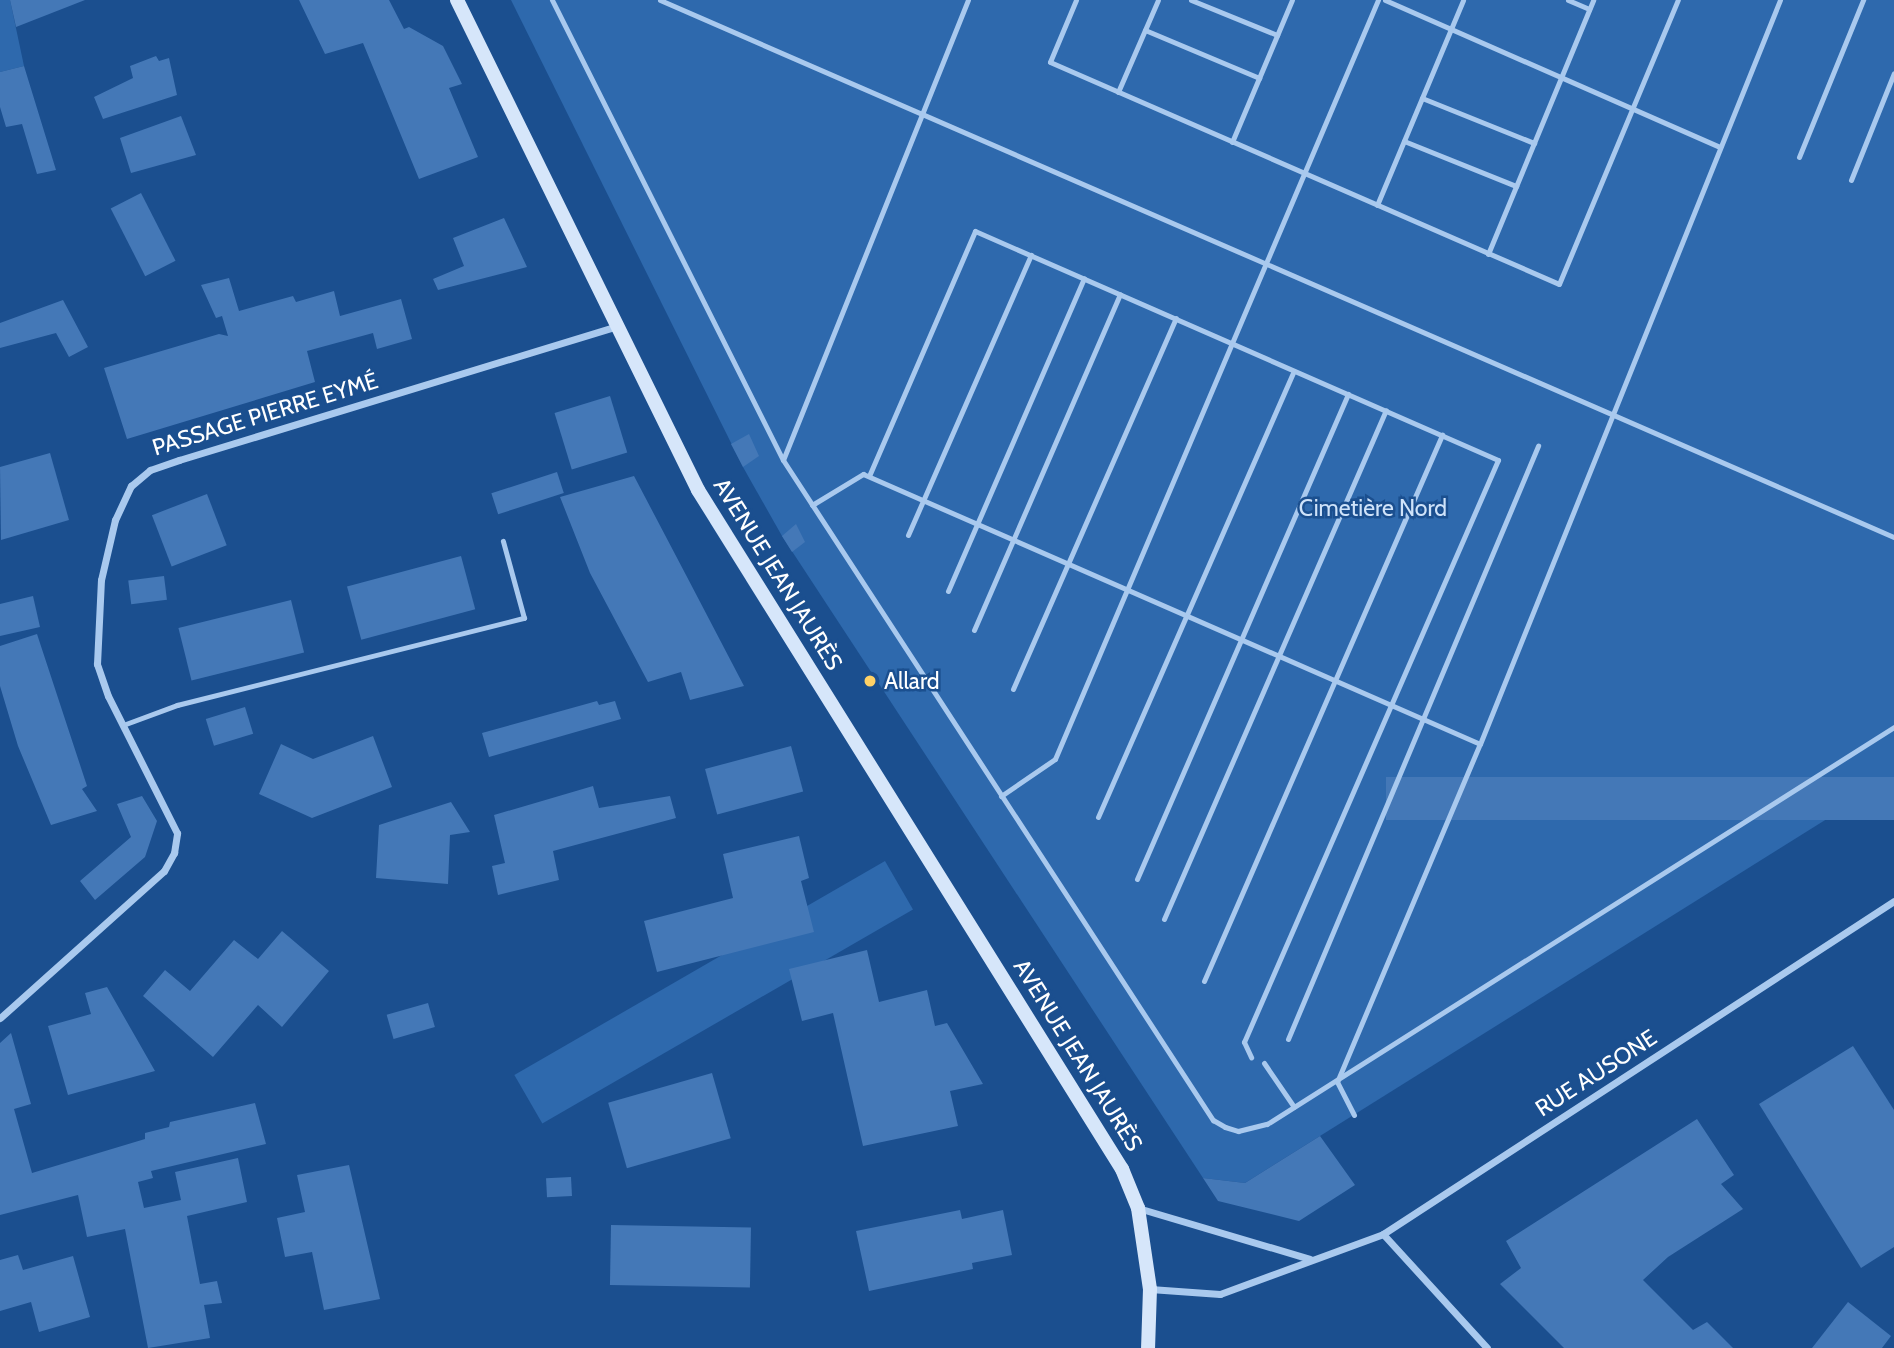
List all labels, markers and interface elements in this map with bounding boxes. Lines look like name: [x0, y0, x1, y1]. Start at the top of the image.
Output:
street label: PASSAGE PIERRE EYMÉ: [149, 367, 381, 461]
street label: AVENUE JEAN JAURÈS: [708, 473, 848, 675]
park label: Cimetière Nord: [1299, 494, 1447, 522]
place label: Allard: [884, 667, 940, 695]
marker: Allard: [862, 673, 878, 689]
street label: AVENUE JEAN JAURÈS: [1008, 954, 1148, 1156]
street label: RUE AUSONE: [1530, 1024, 1662, 1122]

